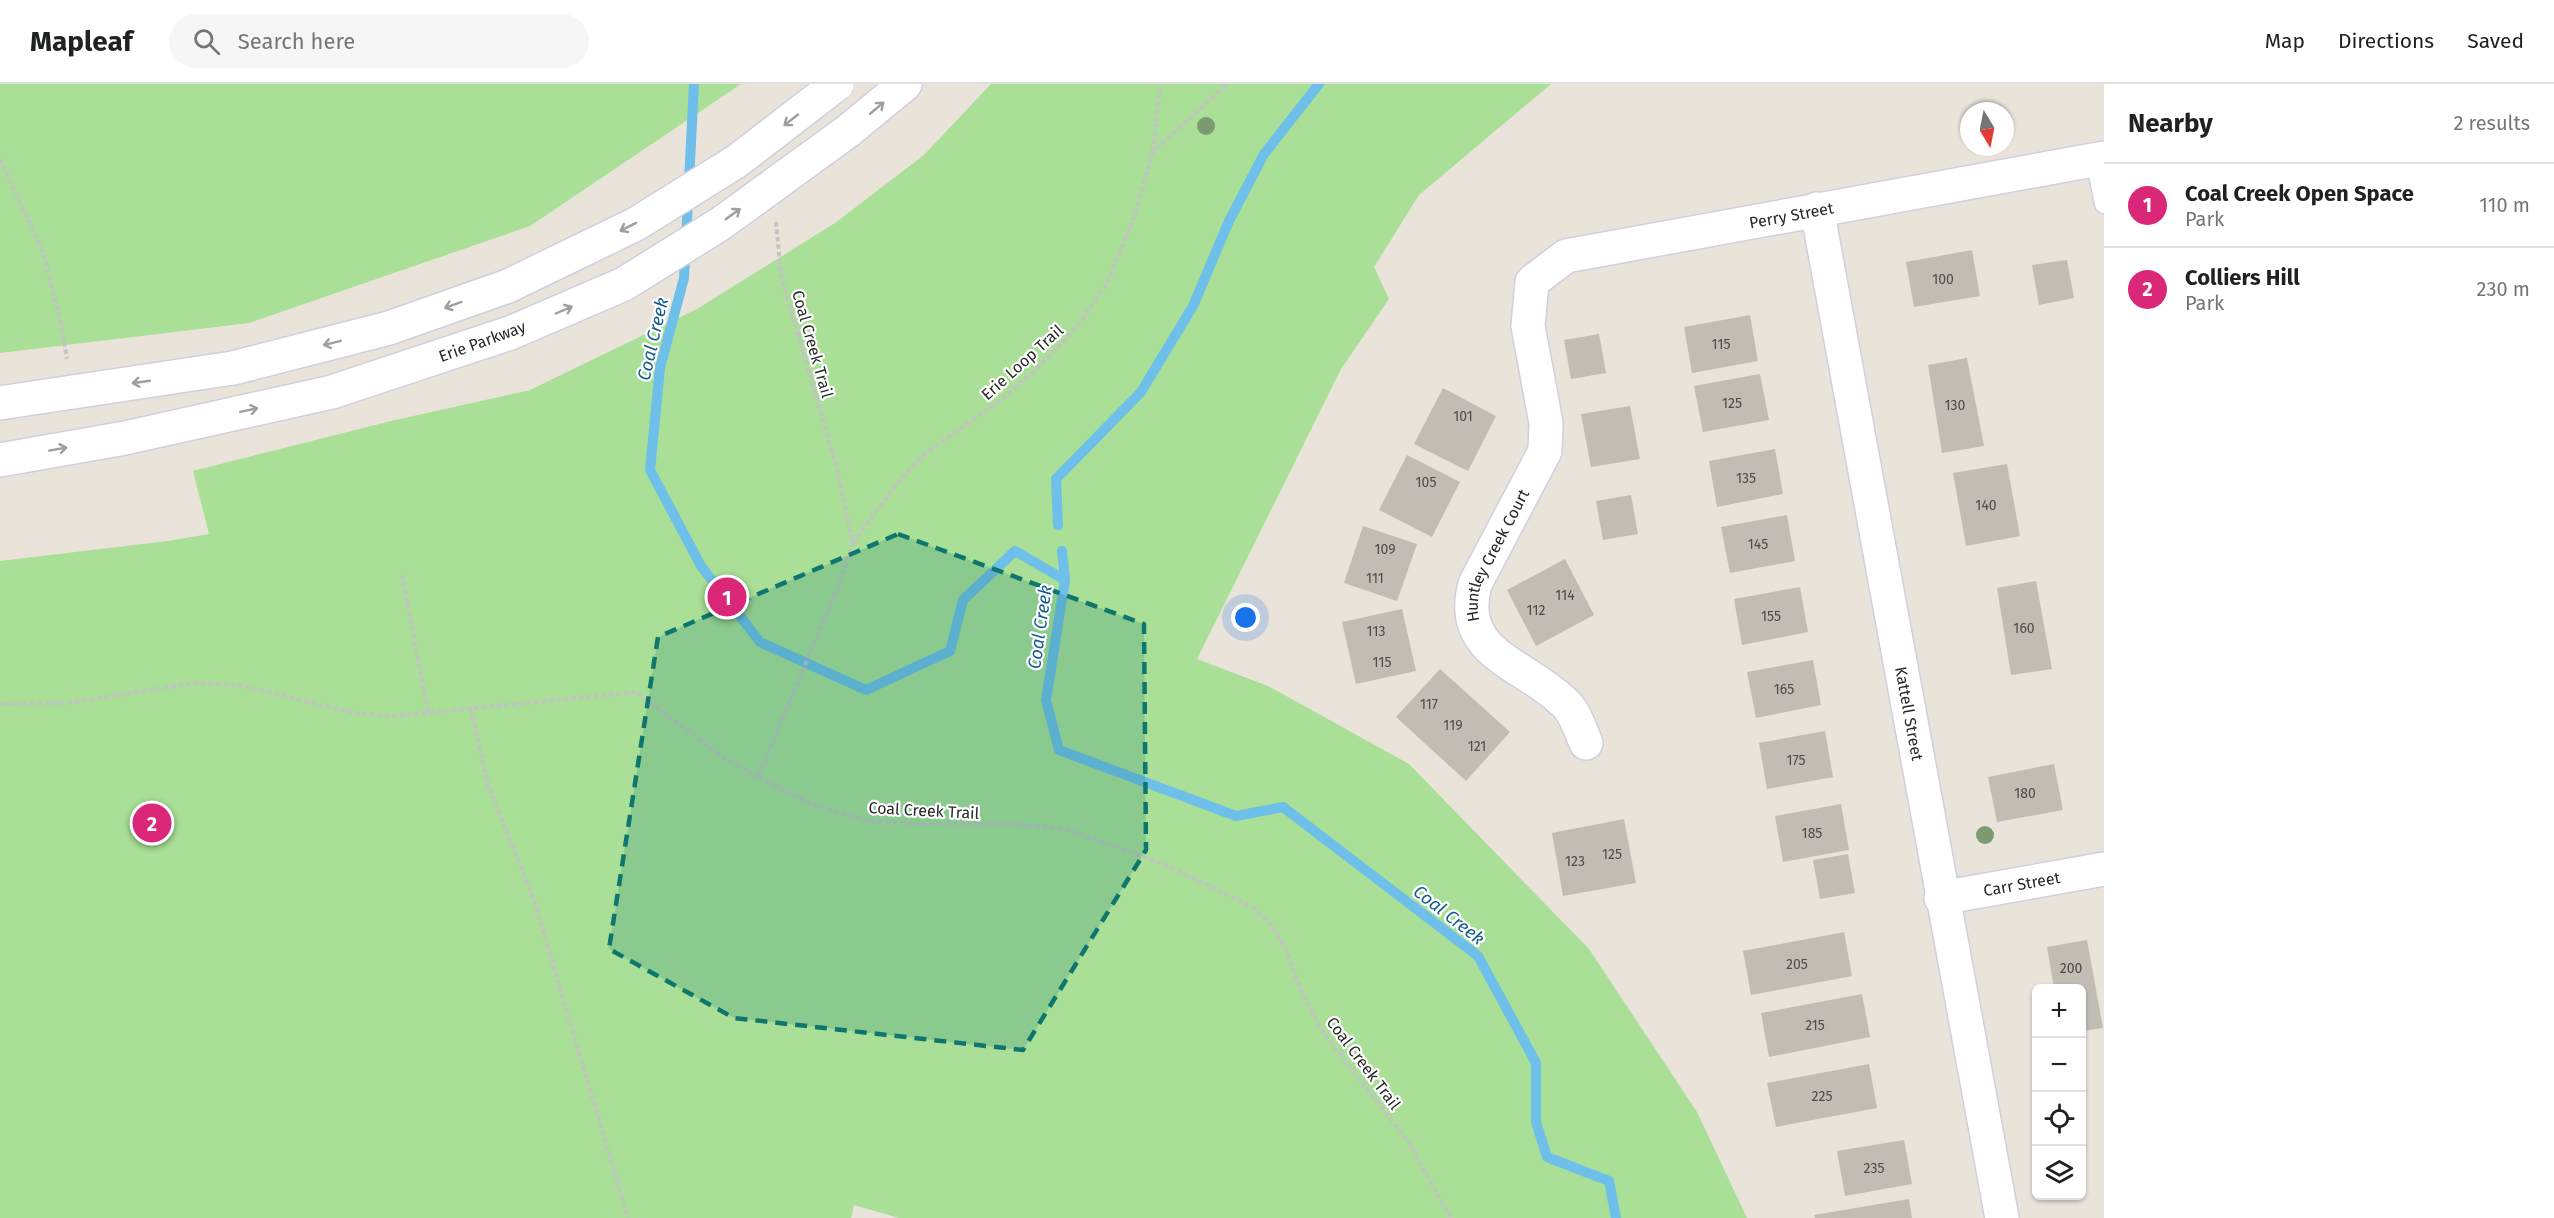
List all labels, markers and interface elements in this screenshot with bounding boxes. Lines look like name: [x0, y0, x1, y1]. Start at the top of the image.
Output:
search box: [169, 14, 589, 68]
text: Mapleaf: [30, 25, 133, 58]
icon: search: [190, 25, 223, 58]
text: Search here: [238, 28, 355, 55]
text: Map: [2265, 28, 2305, 54]
text: Directions: [2338, 28, 2434, 54]
text: Saved: [2467, 28, 2524, 54]
one-way arrow: [869, 101, 885, 114]
north arrow: [1960, 102, 2014, 156]
text: Nearby: [2128, 108, 2213, 139]
text: 2 results: [2453, 111, 2530, 135]
one-way arrow: [783, 113, 799, 126]
text: Coal Creek Open Space: [2185, 180, 2414, 207]
text: 1: [2143, 193, 2152, 217]
text: 110 m: [2479, 193, 2530, 217]
street label: Perry Street: [1748, 198, 1835, 232]
text: Park: [2185, 207, 2224, 231]
one-way arrow: [725, 208, 741, 220]
one-way arrow: [620, 222, 638, 233]
text: Colliers Hill: [2185, 264, 2300, 291]
house number: 100: [1932, 271, 1954, 288]
text: 2: [2142, 277, 2153, 301]
text: 230 m: [2477, 277, 2530, 301]
street label: Coal Creek Trail: [788, 288, 837, 400]
text: Park: [2185, 291, 2224, 315]
water label: Coal Creek: [633, 295, 673, 383]
one-way arrow: [444, 301, 463, 312]
one-way arrow: [554, 304, 572, 315]
street label: Erie Parkway: [436, 317, 528, 366]
street label: Erie Loop Trail: [978, 321, 1067, 404]
house number: 115: [1712, 336, 1730, 353]
one-way arrow: [323, 338, 342, 349]
one-way arrow: [132, 377, 152, 388]
house number: 125: [1722, 395, 1742, 412]
house number: 130: [1945, 397, 1966, 414]
one-way arrow: [239, 404, 258, 416]
house number: 101: [1453, 408, 1473, 425]
one-way arrow: [47, 444, 67, 455]
house number: 135: [1736, 470, 1756, 487]
house number: 105: [1416, 474, 1436, 491]
street label: Huntley Creek Court: [1463, 486, 1533, 623]
house number: 140: [1975, 497, 1997, 514]
house number: 145: [1748, 536, 1768, 553]
house number: 109: [1374, 541, 1396, 558]
house number: 111: [1366, 570, 1384, 587]
pin: 1: [708, 574, 746, 620]
water label: Coal Creek: [1023, 583, 1057, 670]
house number: 114: [1555, 587, 1575, 604]
house number: 112: [1527, 602, 1545, 619]
your location: [1231, 603, 1260, 632]
house number: 155: [1761, 608, 1781, 625]
house number: 160: [2013, 620, 2035, 637]
house number: 113: [1367, 623, 1385, 640]
house number: 115: [1373, 654, 1391, 671]
street label: Kattell Street: [1891, 665, 1927, 762]
house number: 165: [1774, 681, 1794, 698]
house number: 117: [1420, 696, 1438, 713]
house number: 119: [1443, 717, 1463, 734]
house number: 121: [1468, 738, 1486, 755]
house number: 175: [1786, 752, 1806, 769]
house number: 180: [2014, 785, 2036, 802]
street label: Coal Creek Trail: [868, 798, 980, 823]
pin: 2: [132, 800, 172, 846]
house number: 185: [1802, 825, 1822, 842]
house number: 125: [1602, 846, 1622, 863]
house number: 123: [1565, 853, 1585, 870]
street label: Carr Street: [1982, 868, 2062, 900]
water label: Coal Creek: [1409, 880, 1489, 950]
house number: 205: [1786, 956, 1808, 973]
house number: 200: [2060, 960, 2082, 977]
map controls: [2032, 984, 2086, 1200]
button: +: [2032, 984, 2086, 1038]
street label: Coal Creek Trail: [1323, 1013, 1405, 1114]
house number: 215: [1805, 1017, 1825, 1034]
button: −: [2032, 1038, 2086, 1092]
house number: 225: [1812, 1088, 1832, 1105]
button: locate: [2032, 1092, 2086, 1146]
button: layers: [2032, 1146, 2086, 1200]
house number: 235: [1864, 1160, 1884, 1177]

